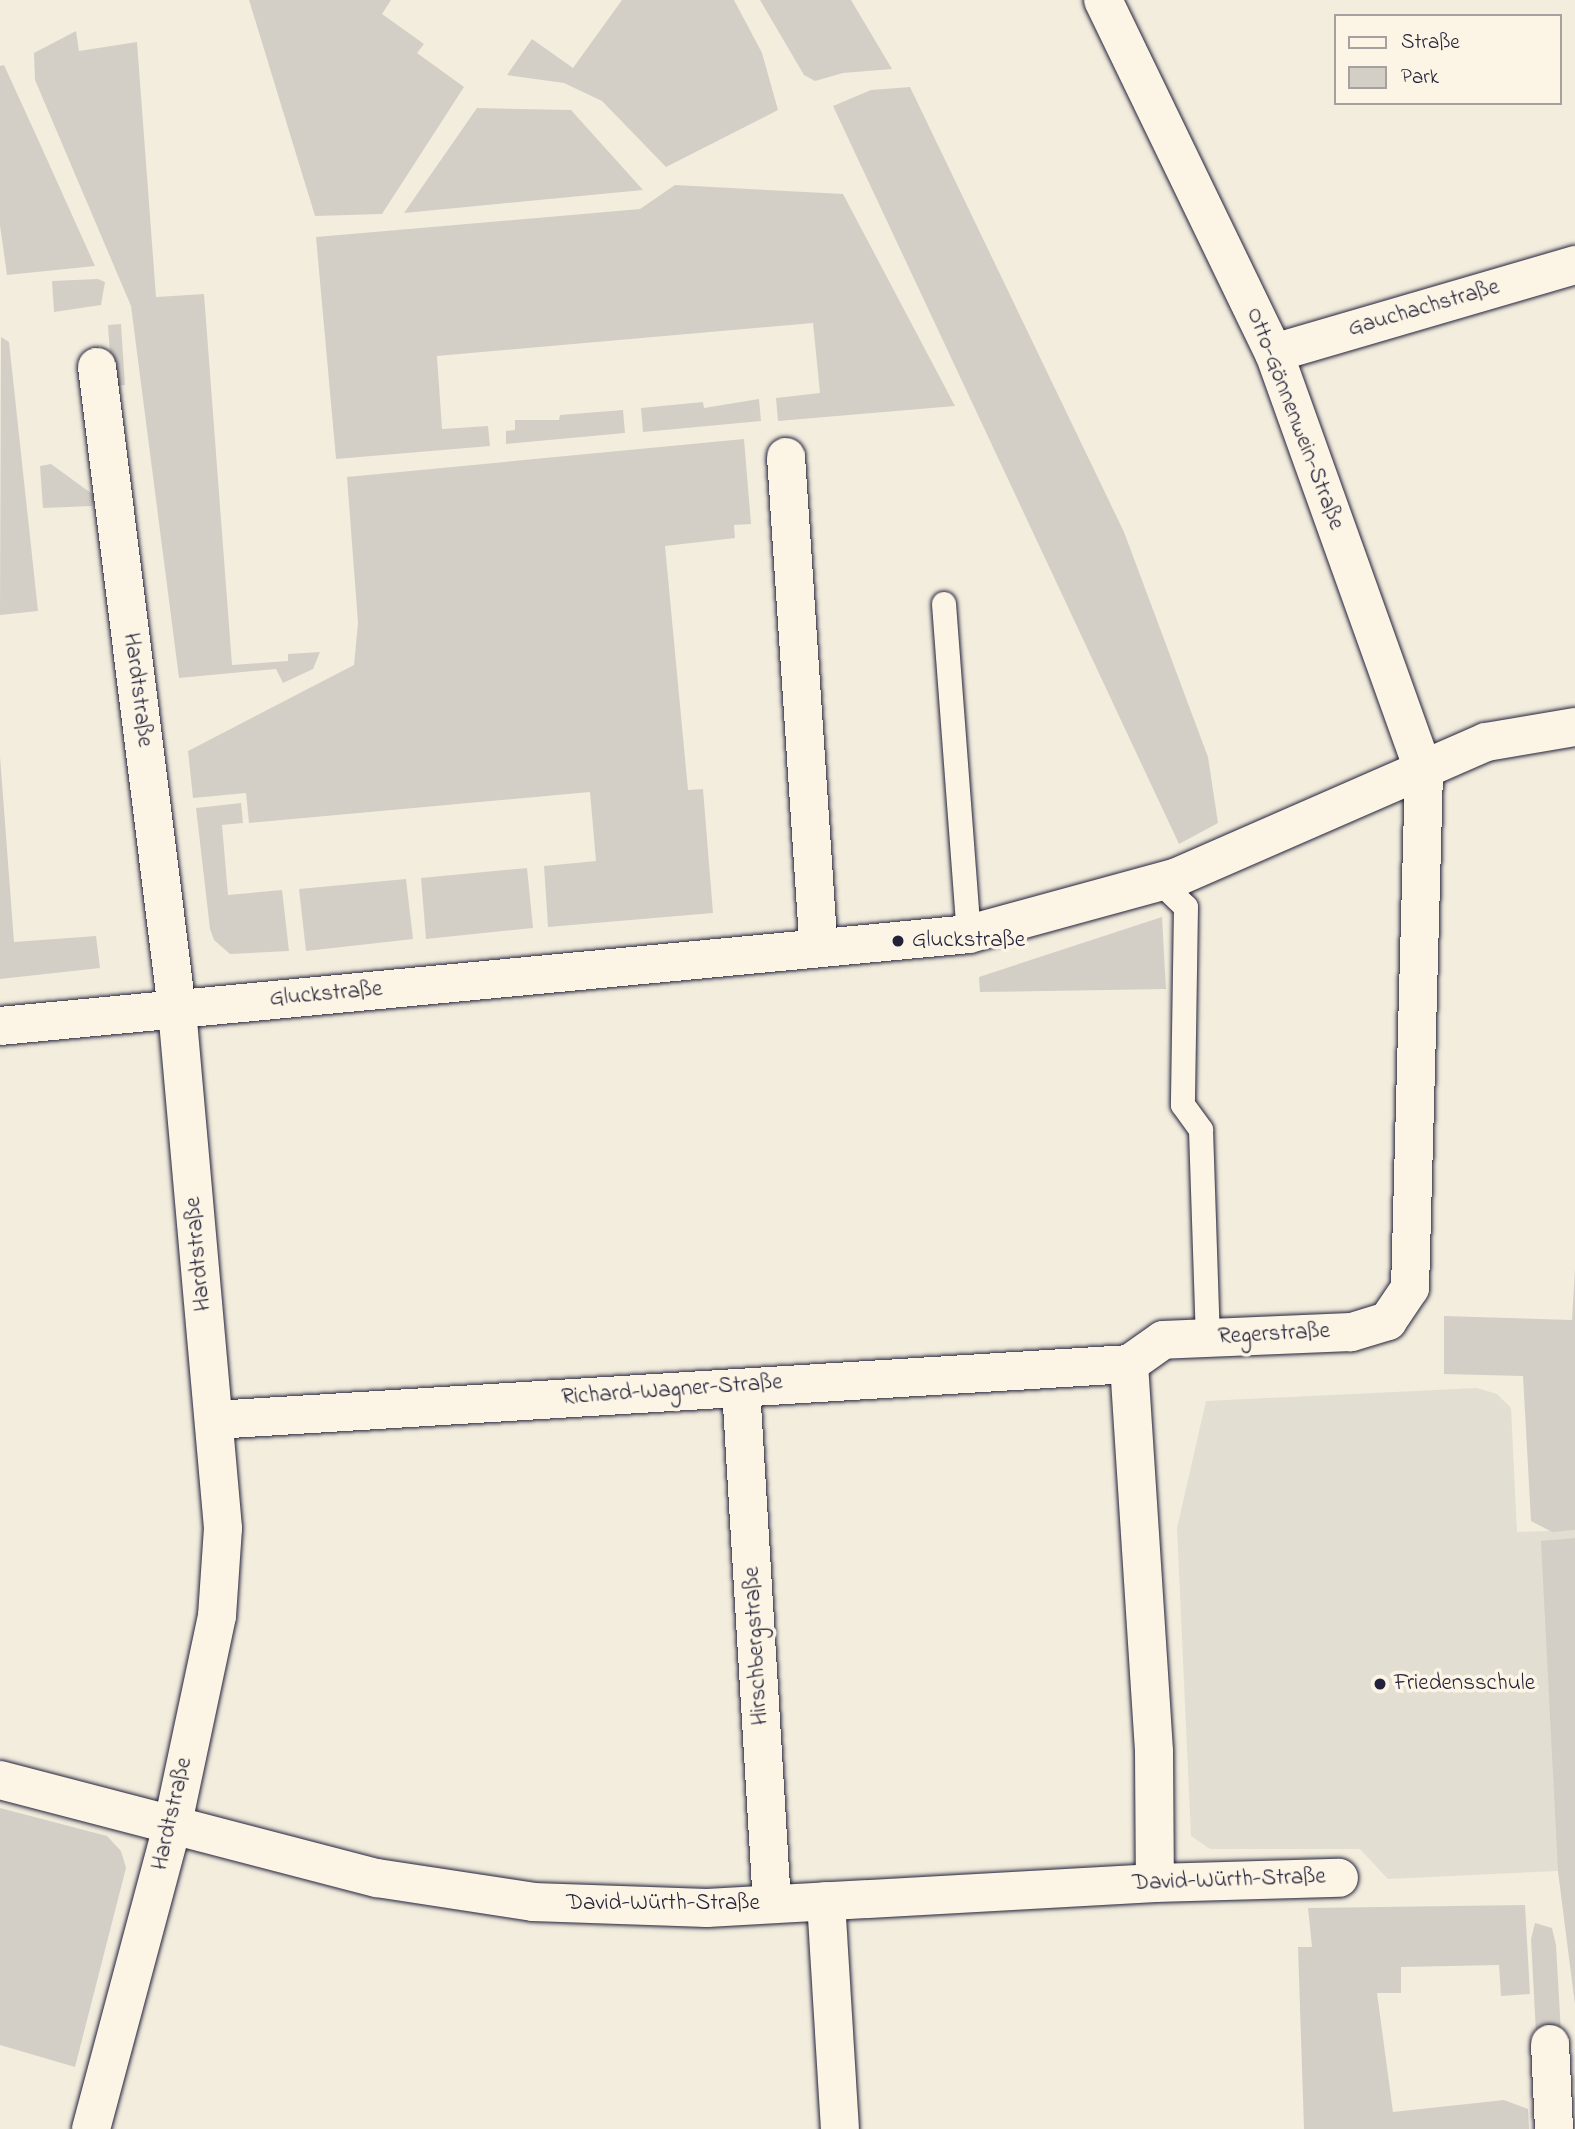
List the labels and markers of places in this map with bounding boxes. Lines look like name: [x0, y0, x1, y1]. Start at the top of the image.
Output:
place label: Gluckstraße: [912, 927, 1025, 955]
marker: Gluckstraße: [890, 933, 906, 949]
place label: Friedensschule: [1394, 1670, 1535, 1698]
marker: Friedensschule: [1372, 1676, 1388, 1692]

